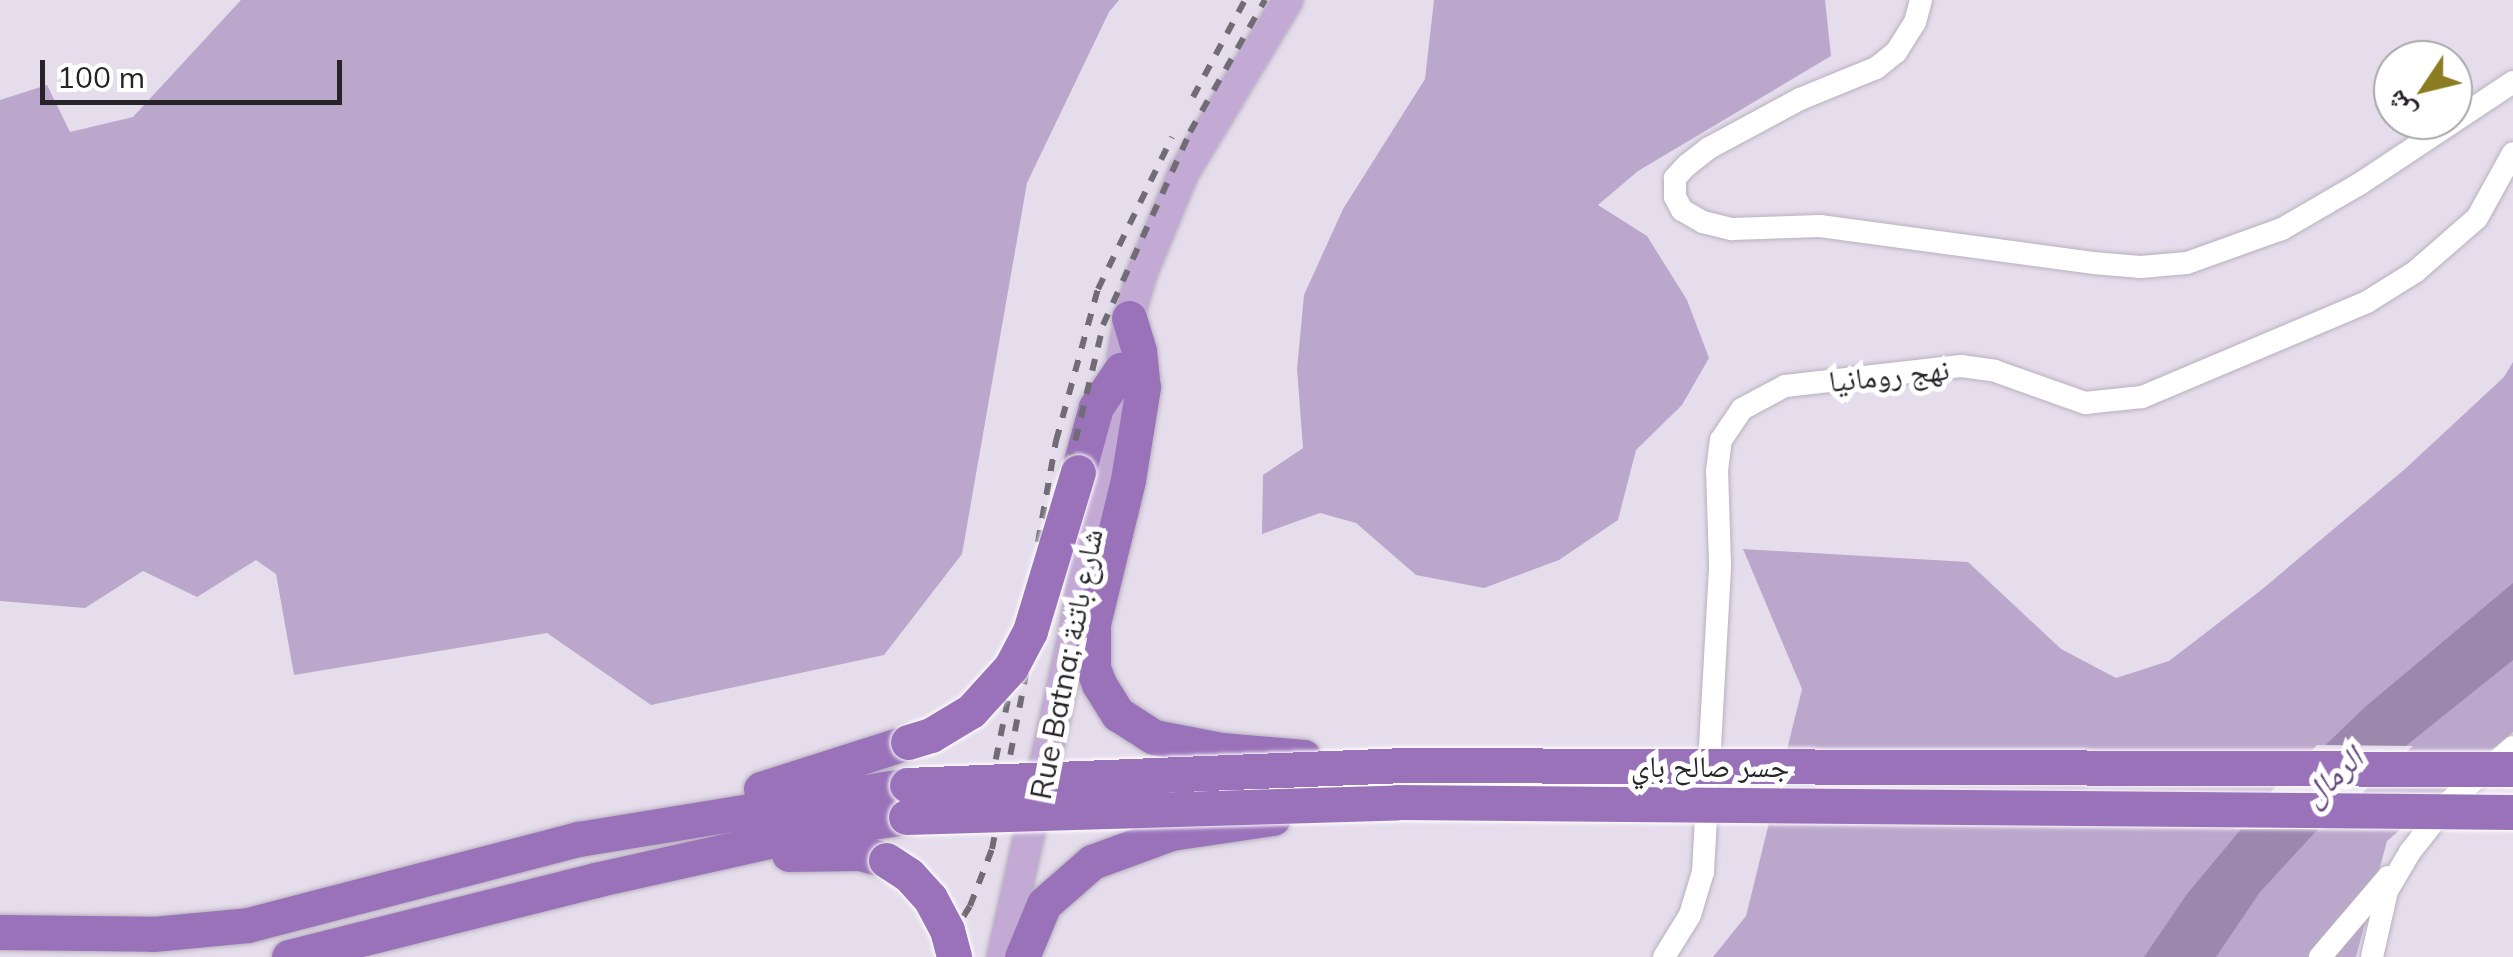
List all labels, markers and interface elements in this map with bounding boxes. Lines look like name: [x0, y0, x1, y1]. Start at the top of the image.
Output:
scale bar: [45, 40, 348, 102]
north arrow: [2373, 40, 2473, 140]
text: 100 m: [57, 58, 145, 96]
text: ش: [2377, 84, 2423, 129]
street label: نهج رومانيا: [1827, 351, 1951, 399]
street label: Rue Batna; شارع باتنة: [1022, 526, 1110, 802]
water label: الرمال: [2294, 738, 2370, 814]
street label: جسر صالح باي: [1631, 748, 1789, 784]

